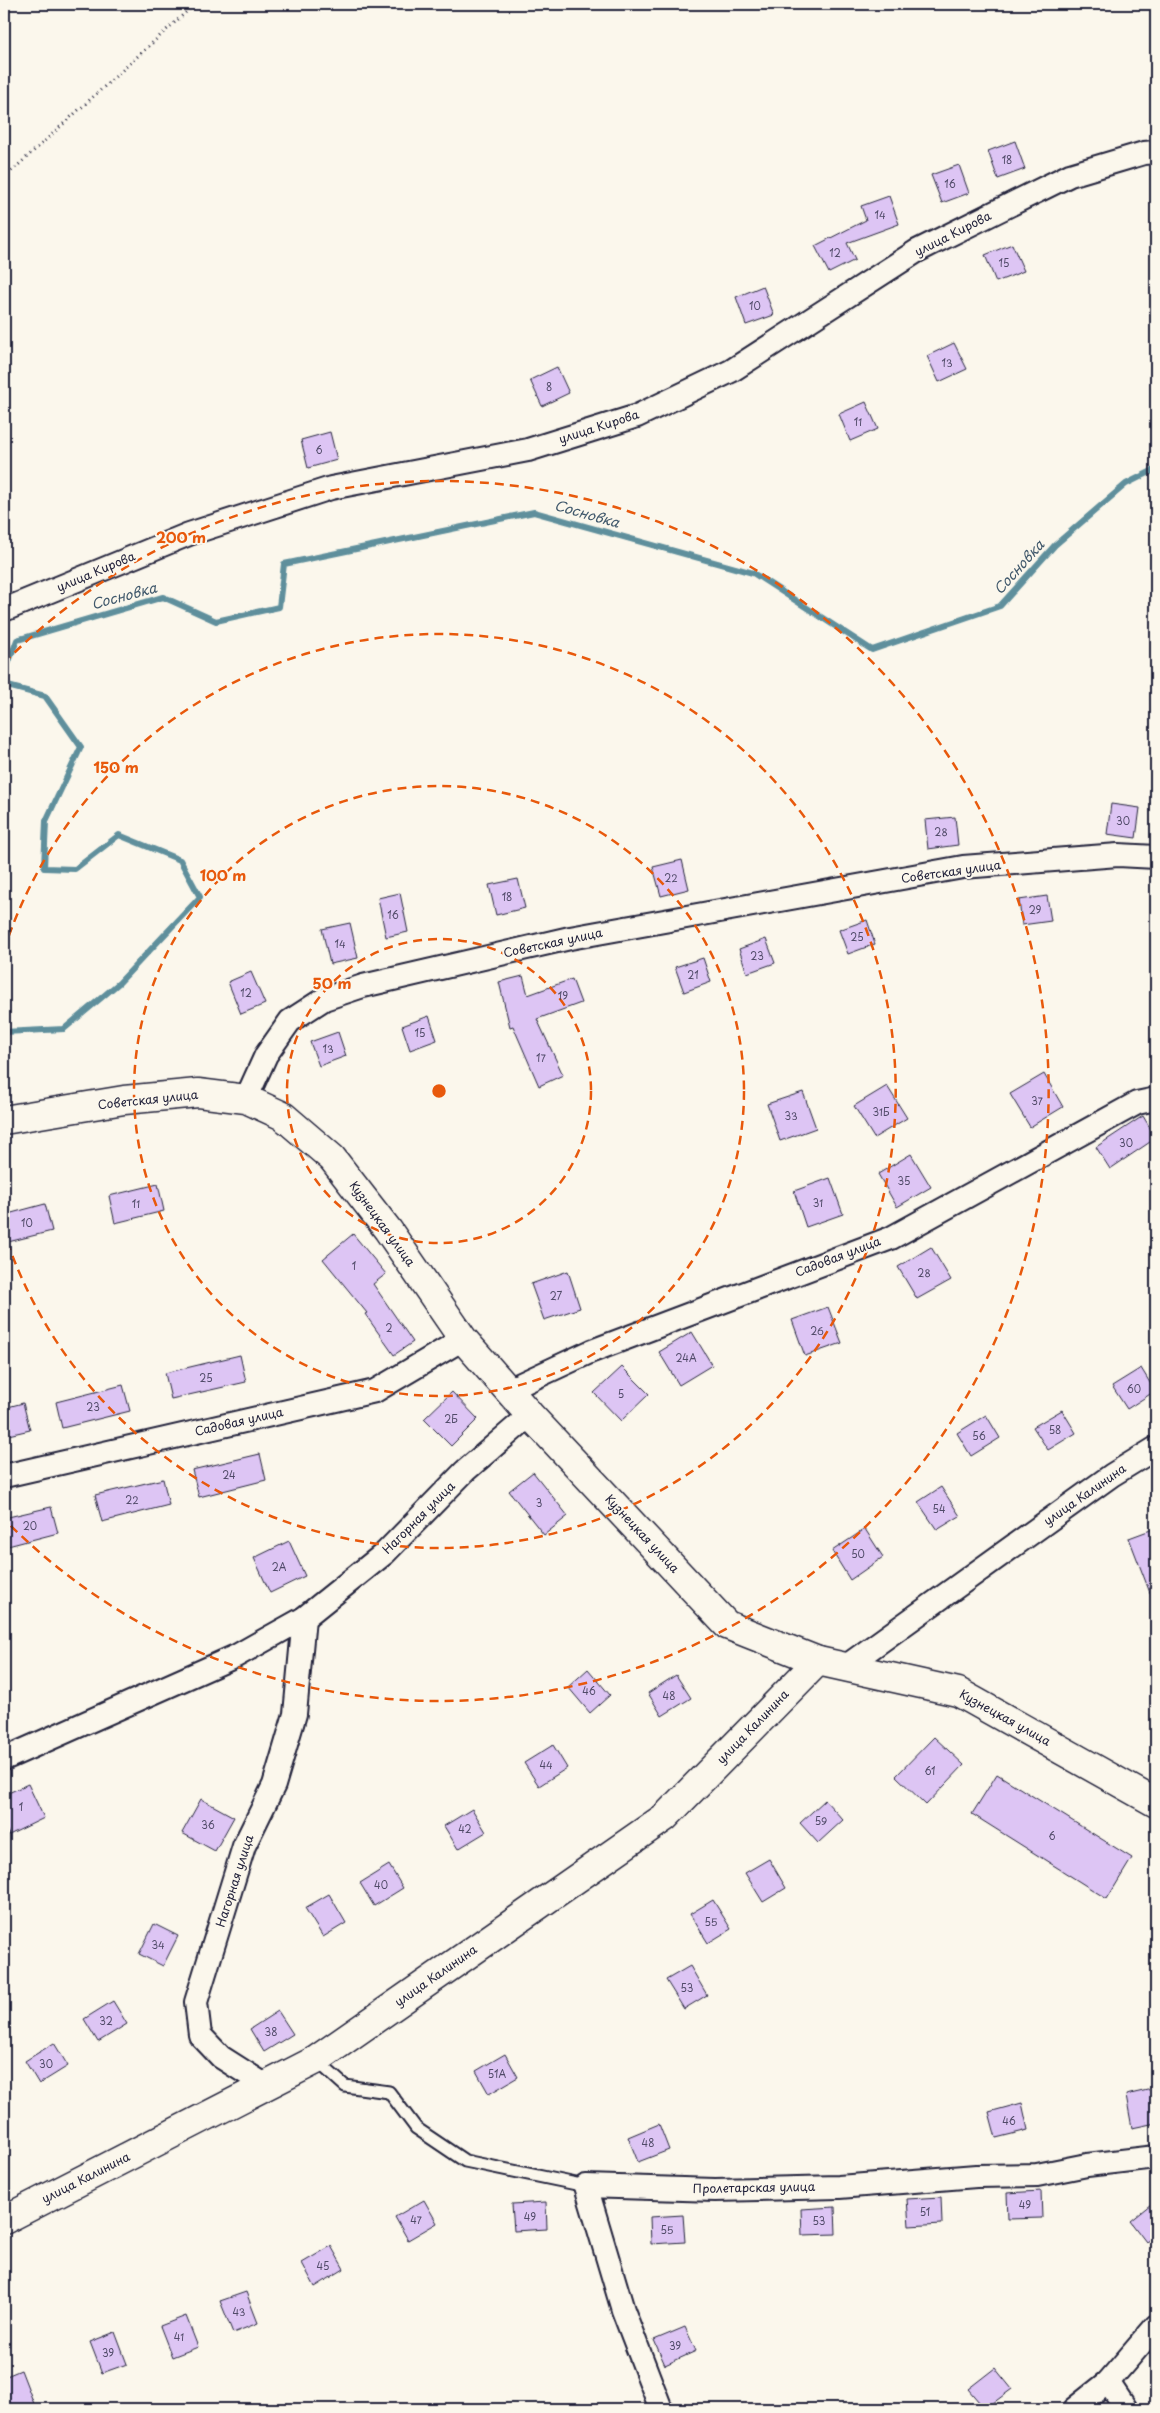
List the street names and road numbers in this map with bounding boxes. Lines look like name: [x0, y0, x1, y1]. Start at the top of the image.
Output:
street label: улица Кирова: [911, 206, 994, 260]
street label: улица Кирова: [556, 404, 642, 448]
street label: улица Кирова: [54, 546, 138, 596]
street label: Советская улица: [900, 855, 1002, 887]
street label: Советская улица: [502, 923, 604, 961]
street label: Советская улица: [97, 1085, 199, 1113]
street label: Кузнецкая улица: [346, 1177, 420, 1270]
street label: Садовая улица: [792, 1231, 883, 1281]
street label: Садовая улица: [193, 1402, 285, 1440]
street label: улица Калинина: [1040, 1459, 1130, 1529]
street label: Нагорная улица: [378, 1477, 459, 1558]
street label: Кузнецкая улица: [601, 1490, 684, 1577]
street label: улица Калинина: [712, 1685, 793, 1767]
street label: Кузнецкая улица: [957, 1685, 1055, 1750]
street label: Нагорная улица: [211, 1832, 258, 1929]
street label: улица Калинина: [391, 1940, 481, 2010]
street label: улица Калинина: [38, 2147, 133, 2207]
street label: Пролетарская улица: [693, 2177, 816, 2197]

